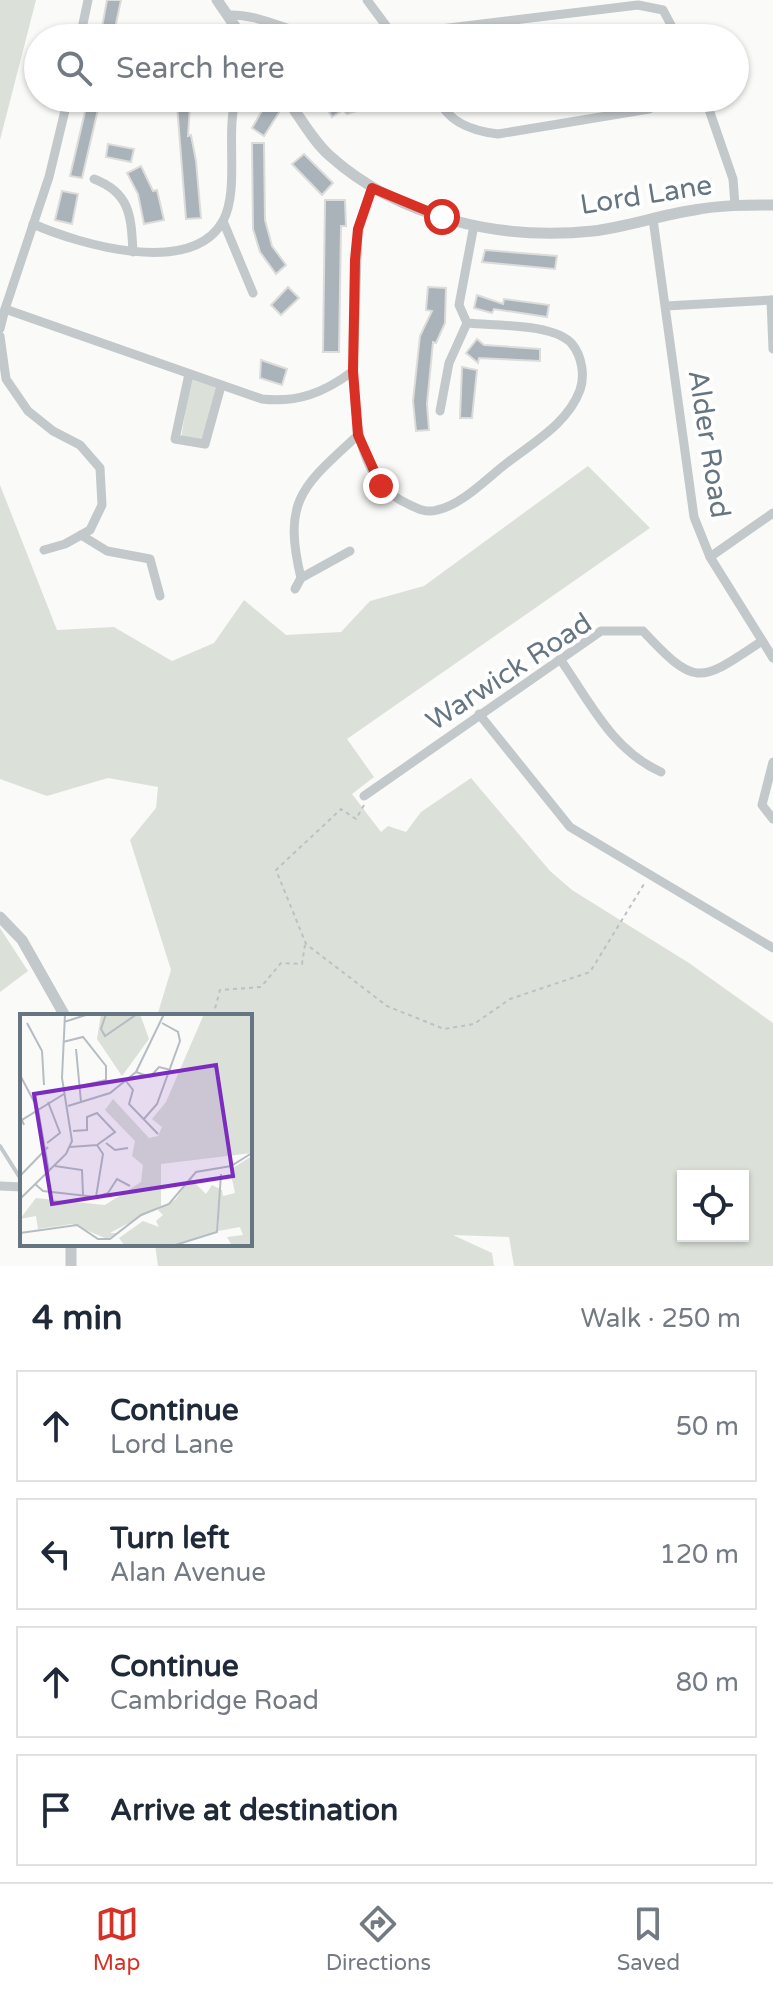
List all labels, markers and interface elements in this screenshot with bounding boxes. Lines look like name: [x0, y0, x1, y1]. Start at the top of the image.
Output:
search box: [24, 24, 749, 112]
icon: search: [52, 46, 96, 90]
text: Search here: [116, 50, 285, 87]
street label: Lord Lane: [578, 168, 714, 222]
route start: [424, 199, 460, 235]
street label: Alder Road: [681, 367, 737, 521]
route end: [363, 468, 399, 504]
street label: Warwick Road: [420, 606, 598, 738]
inset map: [20, 1014, 252, 1246]
map controls: [677, 1170, 749, 1242]
button: locate: [677, 1170, 749, 1242]
text: 4 min: [32, 1298, 123, 1339]
text: Walk · 250 m: [581, 1303, 741, 1334]
text: Continue: [110, 1392, 239, 1429]
icon: ahead: [34, 1404, 78, 1448]
text: 50 m: [676, 1411, 739, 1442]
text: Lord Lane: [110, 1429, 234, 1460]
text: Turn left: [110, 1520, 229, 1557]
icon: left: [34, 1532, 78, 1576]
text: 120 m: [659, 1539, 739, 1570]
text: Alan Avenue: [110, 1557, 266, 1588]
text: Continue: [110, 1648, 239, 1685]
icon: ahead: [34, 1660, 78, 1704]
text: 80 m: [676, 1667, 739, 1698]
text: Cambridge Road: [110, 1685, 319, 1716]
icon: arrive: [34, 1788, 78, 1832]
text: Arrive at destination: [110, 1792, 398, 1829]
tab: Map: [93, 1902, 140, 1976]
tab: Directions: [326, 1902, 431, 1976]
tab: Saved: [617, 1902, 680, 1976]

